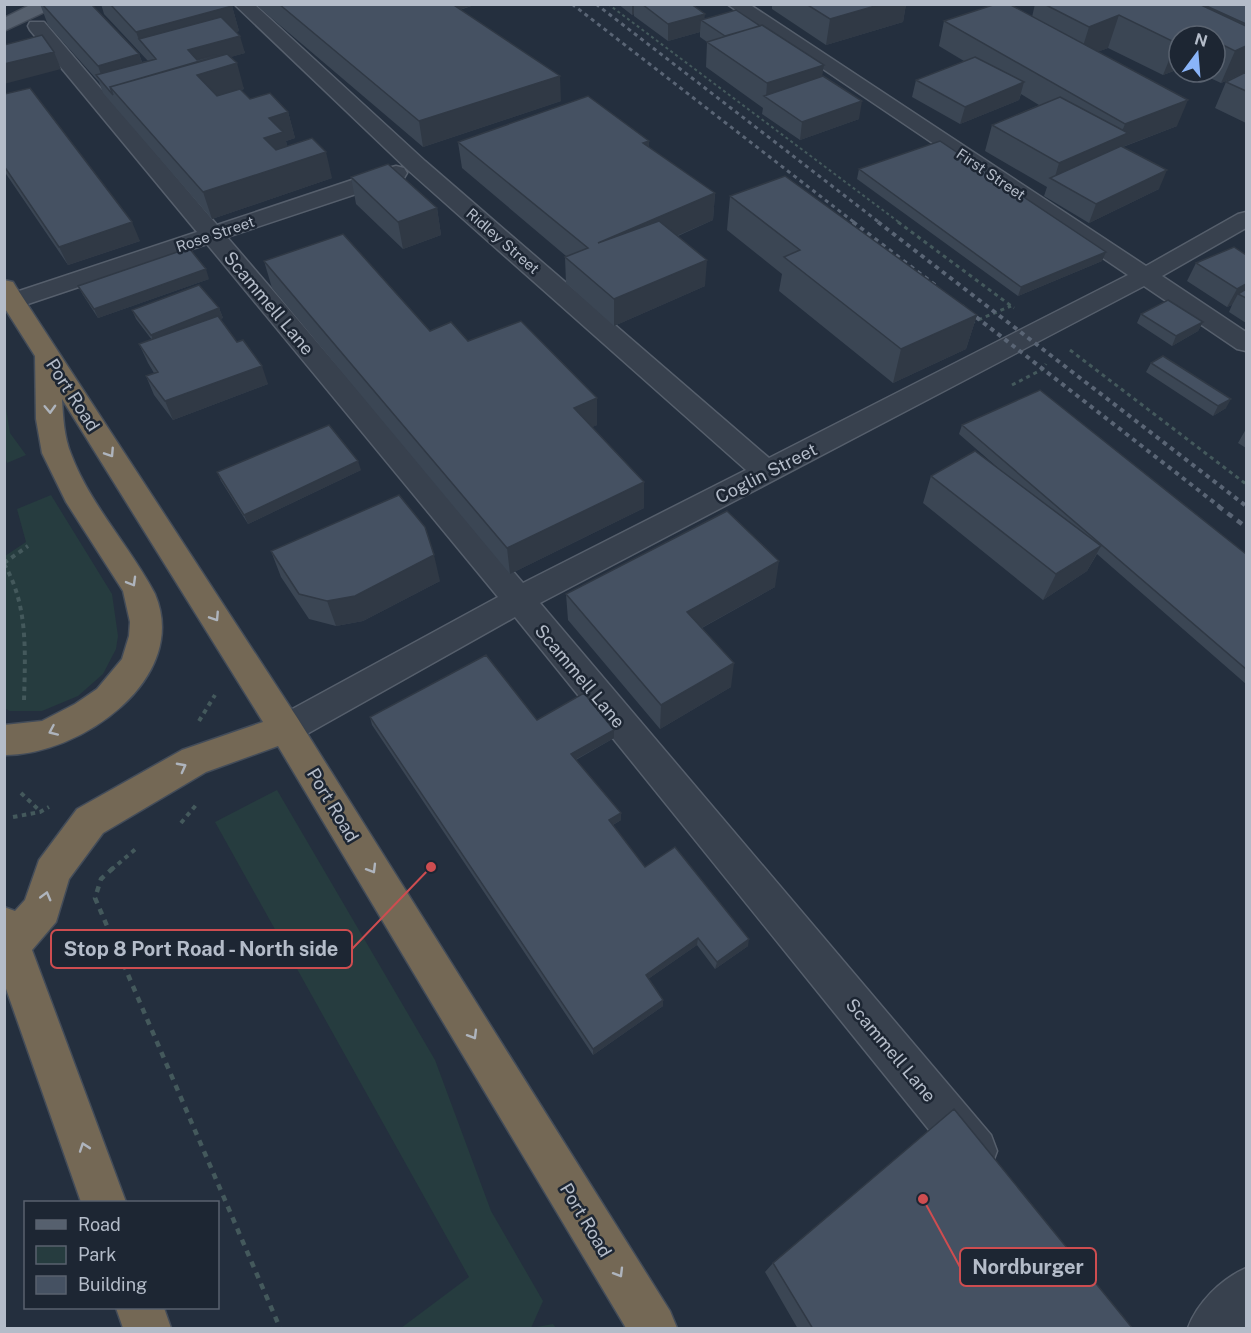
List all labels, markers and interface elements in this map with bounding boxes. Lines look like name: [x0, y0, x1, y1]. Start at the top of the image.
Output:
north arrow: [1167, 24, 1227, 84]
text: N: [1192, 29, 1210, 51]
street label: First Street: [953, 145, 1029, 203]
street label: Ridley Street: [463, 205, 543, 277]
street label: Rose Street: [174, 213, 257, 255]
street label: Scammell Lane: [220, 247, 318, 359]
street label: Port Road: [42, 355, 104, 435]
one-way arrow: [44, 404, 56, 413]
street label: Coglin Street: [712, 438, 820, 508]
one-way arrow: [103, 446, 114, 457]
one-way arrow: [125, 576, 137, 586]
one-way arrow: [208, 611, 219, 622]
street label: Scammell Lane: [531, 620, 629, 732]
one-way arrow: [49, 723, 60, 735]
one-way arrow: [176, 763, 186, 774]
street label: Port Road: [303, 764, 363, 846]
one-way arrow: [364, 863, 376, 873]
one-way arrow: [38, 891, 51, 901]
callout: Stop 8 Port Road - North side: [51, 930, 352, 968]
text: Stop 8 Port Road - North side: [64, 937, 338, 961]
street label: Scammell Lane: [842, 994, 940, 1106]
one-way arrow: [466, 1029, 478, 1039]
one-way arrow: [78, 1142, 91, 1153]
street label: Port Road: [556, 1179, 616, 1261]
legend: [24, 1201, 219, 1309]
text: Road: [78, 1214, 121, 1235]
text: Park: [78, 1244, 116, 1265]
callout: Nordburger: [960, 1248, 1096, 1286]
text: Nordburger: [972, 1255, 1084, 1279]
one-way arrow: [611, 1267, 623, 1277]
text: Building: [78, 1274, 147, 1295]

